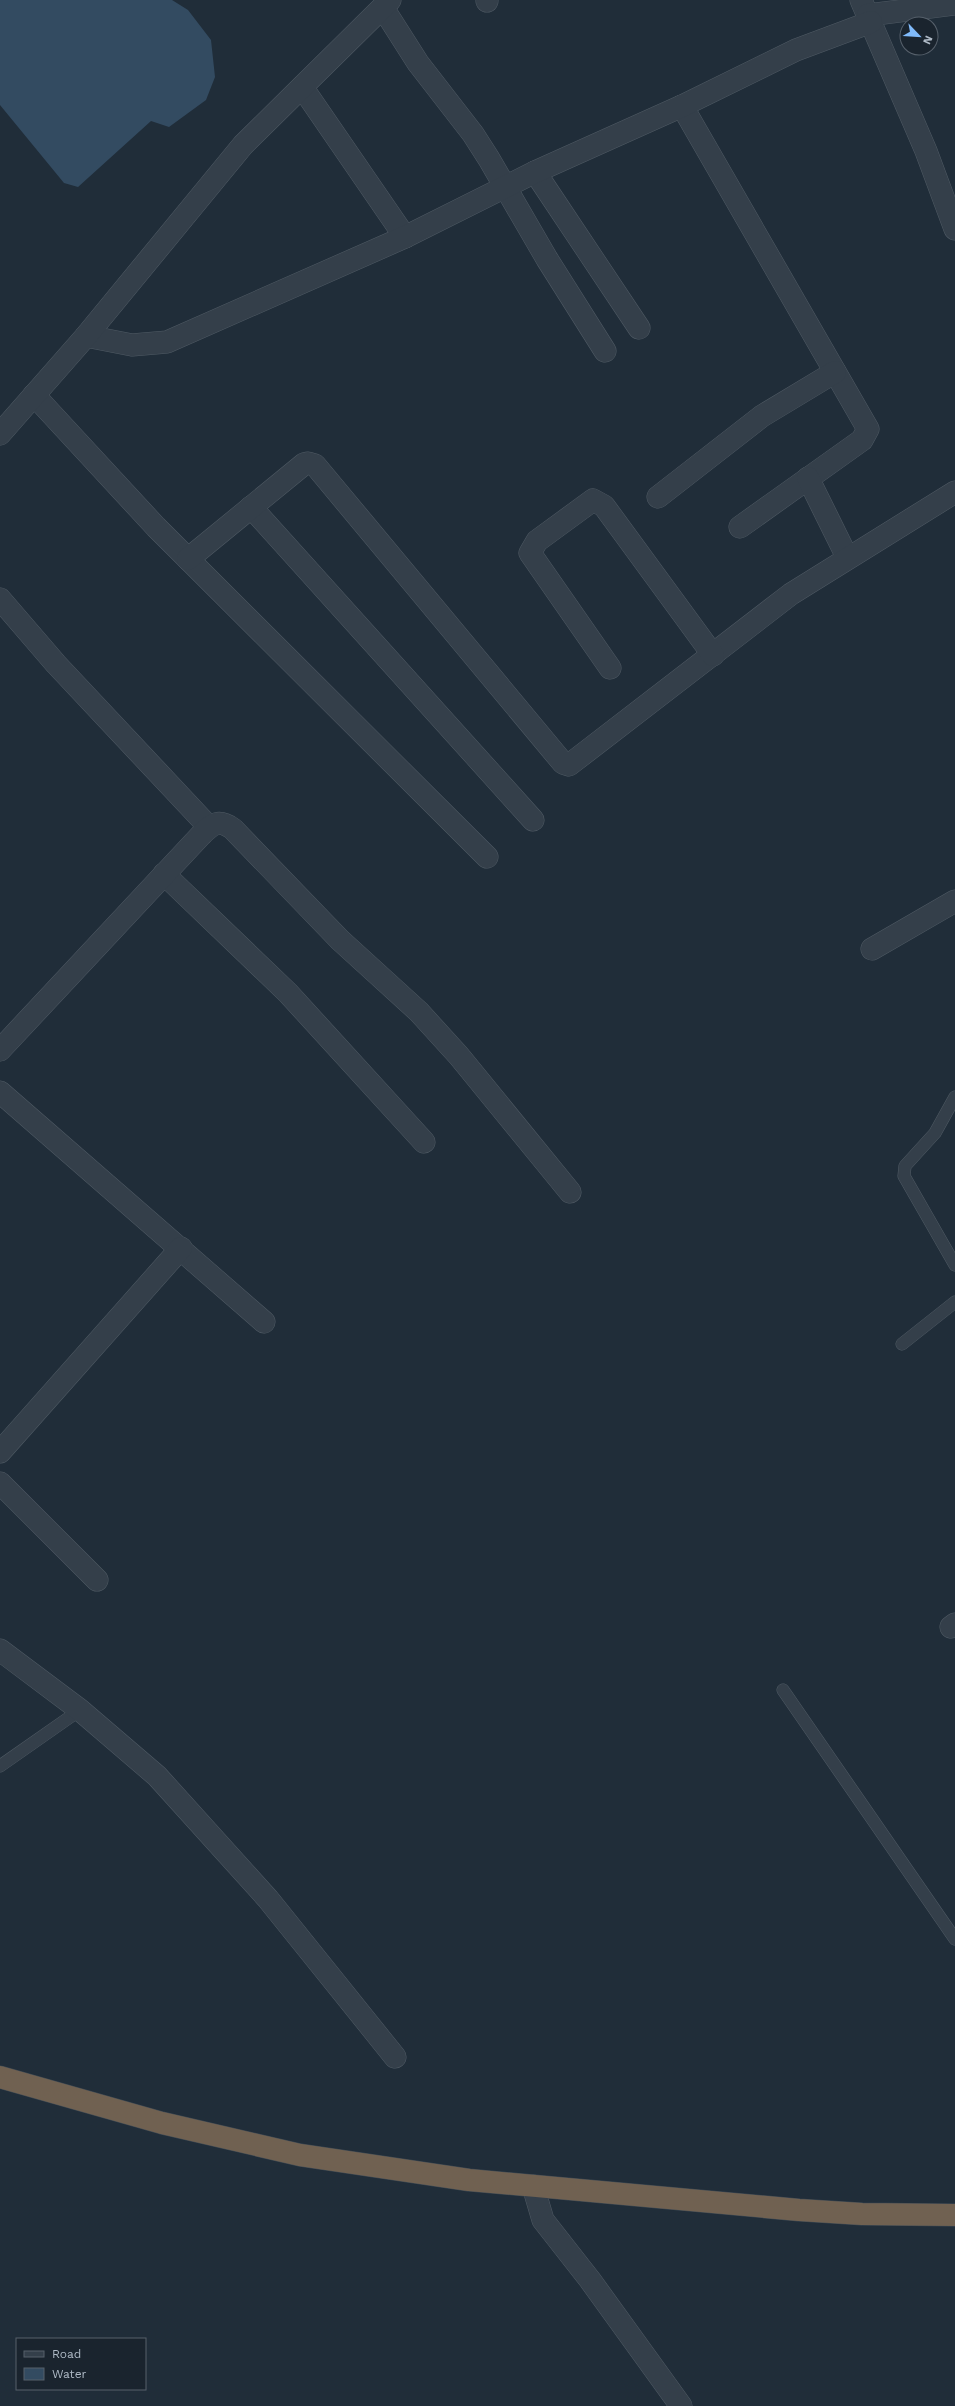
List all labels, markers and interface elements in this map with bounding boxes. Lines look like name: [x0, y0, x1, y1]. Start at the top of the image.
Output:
north arrow: [899, 16, 939, 56]
text: N: [920, 34, 935, 46]
legend: [16, 2338, 146, 2390]
text: Road: [52, 2347, 81, 2361]
text: Water: [52, 2367, 87, 2381]

